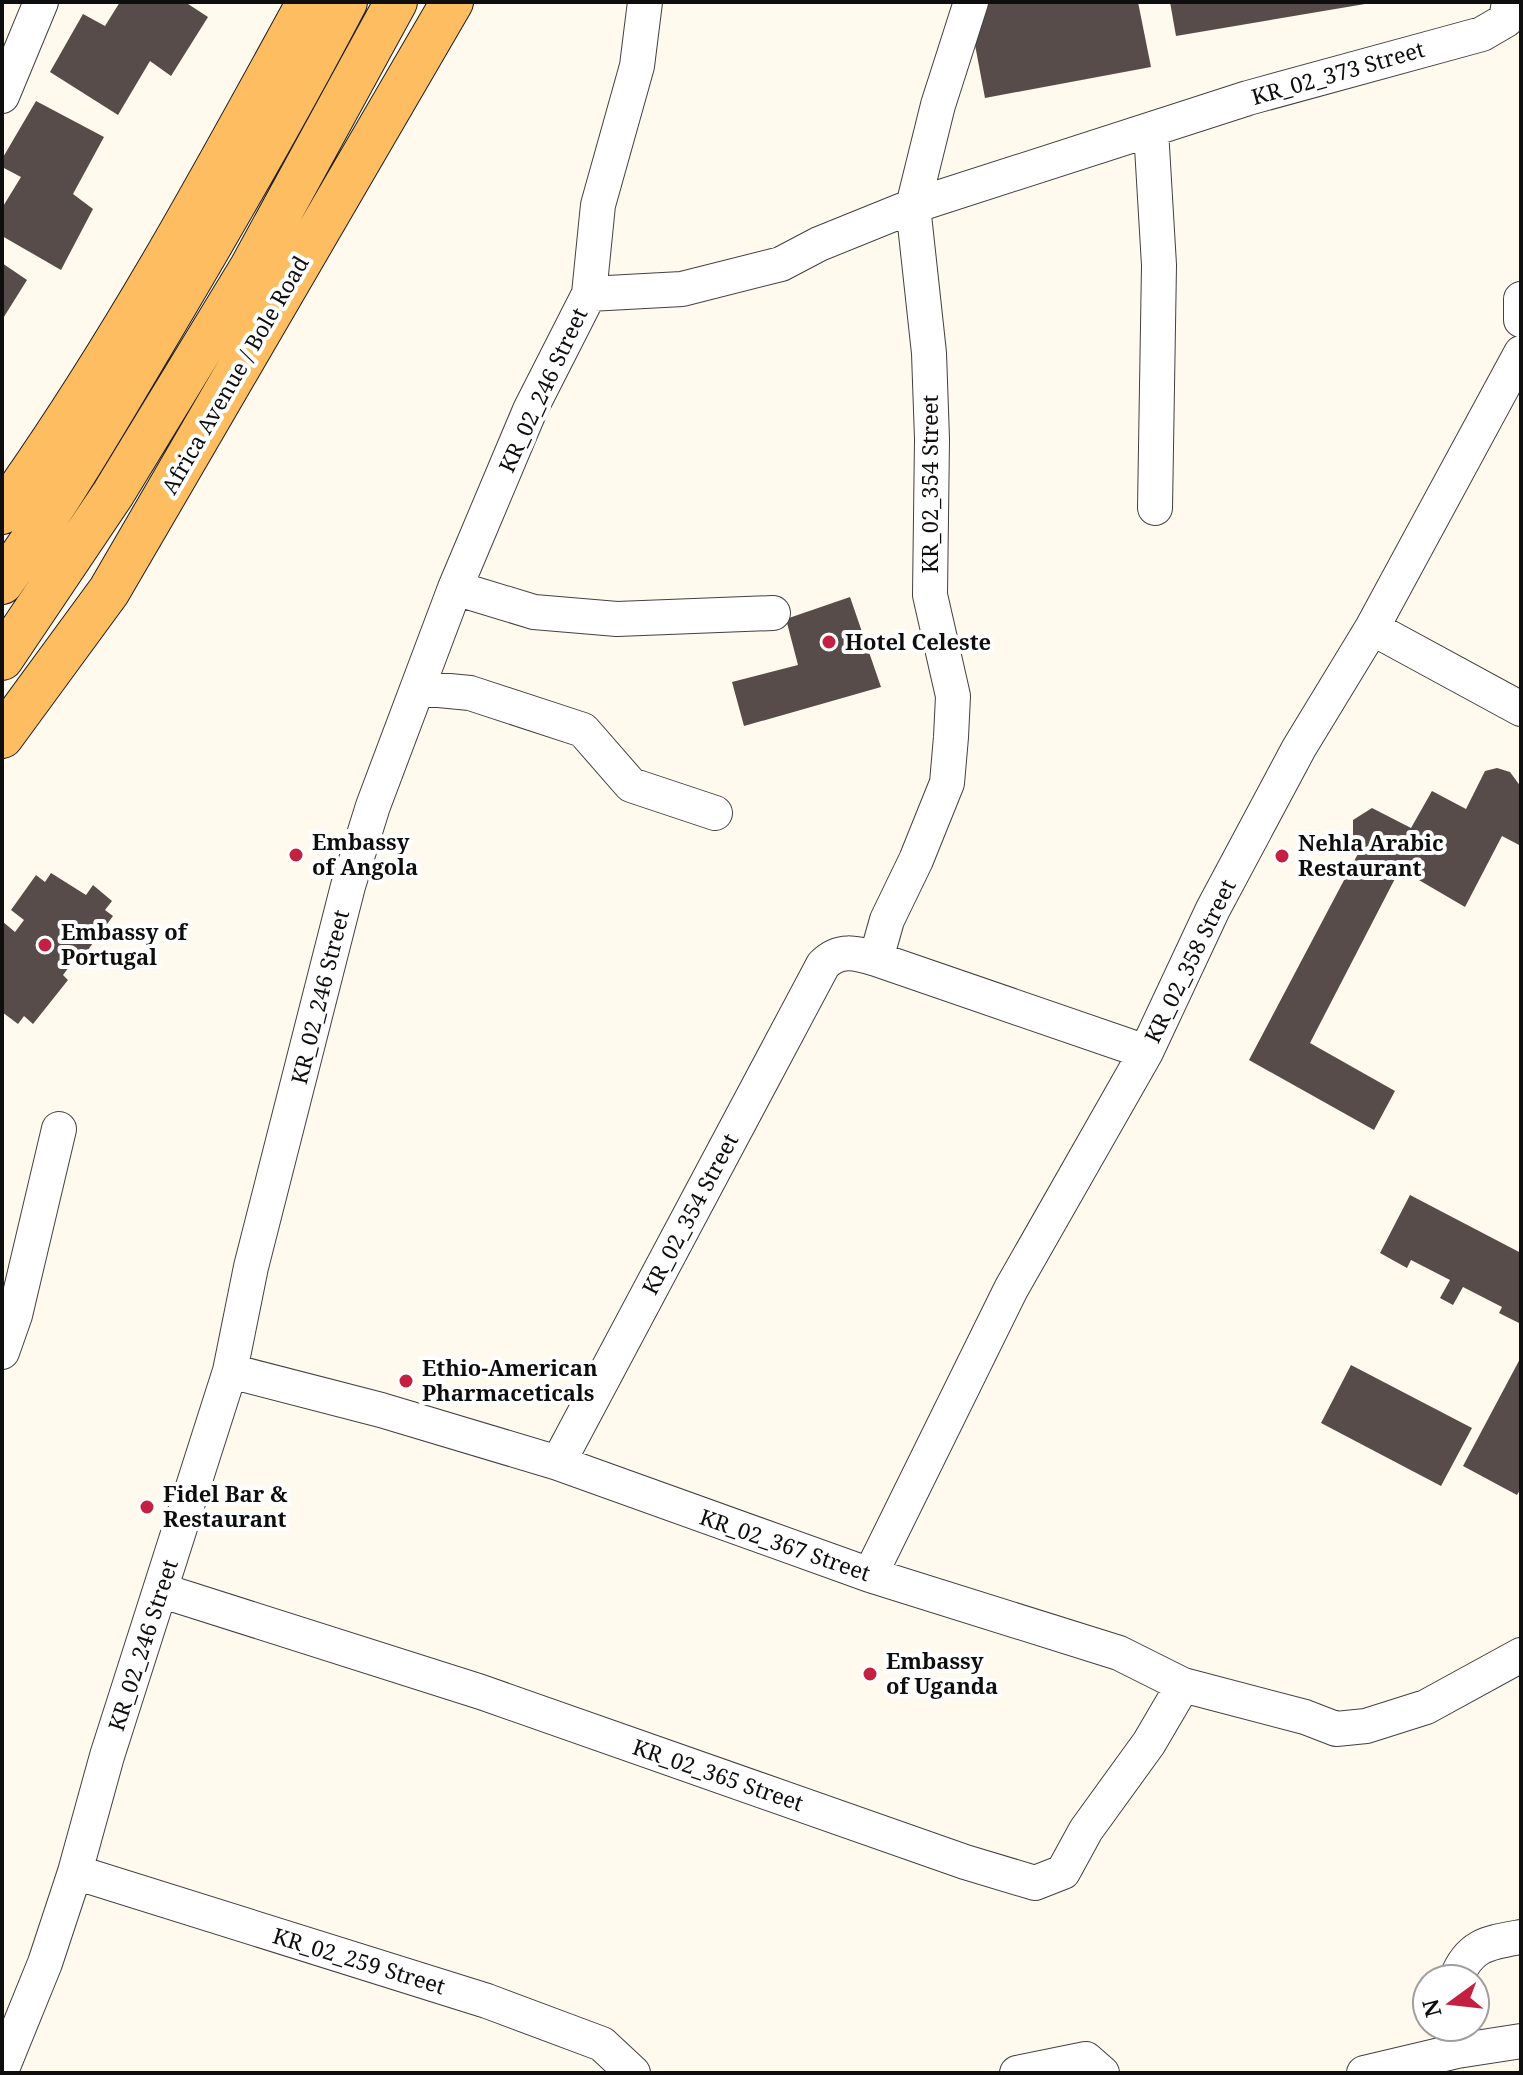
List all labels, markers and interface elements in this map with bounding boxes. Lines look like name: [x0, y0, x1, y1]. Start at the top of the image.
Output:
street label: KR_02_373 Street: [1248, 33, 1428, 111]
street label: Africa Avenue / Bole Road: [153, 249, 315, 499]
street label: KR_02_246 Street: [491, 302, 594, 477]
street label: KR_02_354 Street: [914, 394, 944, 573]
place label: Hotel Celeste: [845, 626, 991, 656]
marker: Hotel Celeste: [820, 633, 838, 651]
place label: Embassy of Angola: [312, 826, 418, 881]
place label: Nehla Arabic Restaurant: [1298, 827, 1444, 882]
marker: Embassy of Angola: [287, 846, 305, 864]
marker: Nehla Arabic Restaurant: [1273, 847, 1291, 865]
street label: KR_02_358 Street: [1136, 874, 1242, 1047]
street label: KR_02_246 Street: [283, 906, 355, 1087]
place label: Embassy of Portugal: [61, 916, 189, 971]
marker: Embassy of Portugal: [36, 936, 54, 954]
street label: KR_02_354 Street: [634, 1127, 744, 1299]
place label: Ethio-American Pharmaceticals: [422, 1352, 598, 1407]
marker: Ethio-American Pharmaceticals: [397, 1372, 415, 1390]
place label: Fidel Bar & Restaurant: [163, 1478, 288, 1533]
marker: Fidel Bar & Restaurant: [138, 1498, 156, 1516]
street label: KR_02_367 Street: [696, 1501, 875, 1587]
street label: KR_02_246 Street: [100, 1555, 184, 1734]
place label: Embassy of Uganda: [886, 1645, 998, 1700]
marker: Embassy of Uganda: [861, 1665, 879, 1683]
street label: KR_02_365 Street: [629, 1731, 808, 1817]
street label: KR_02_259 Street: [270, 1920, 449, 2001]
north arrow: [1411, 1963, 1491, 2043]
text: N: [1414, 1996, 1447, 2021]

